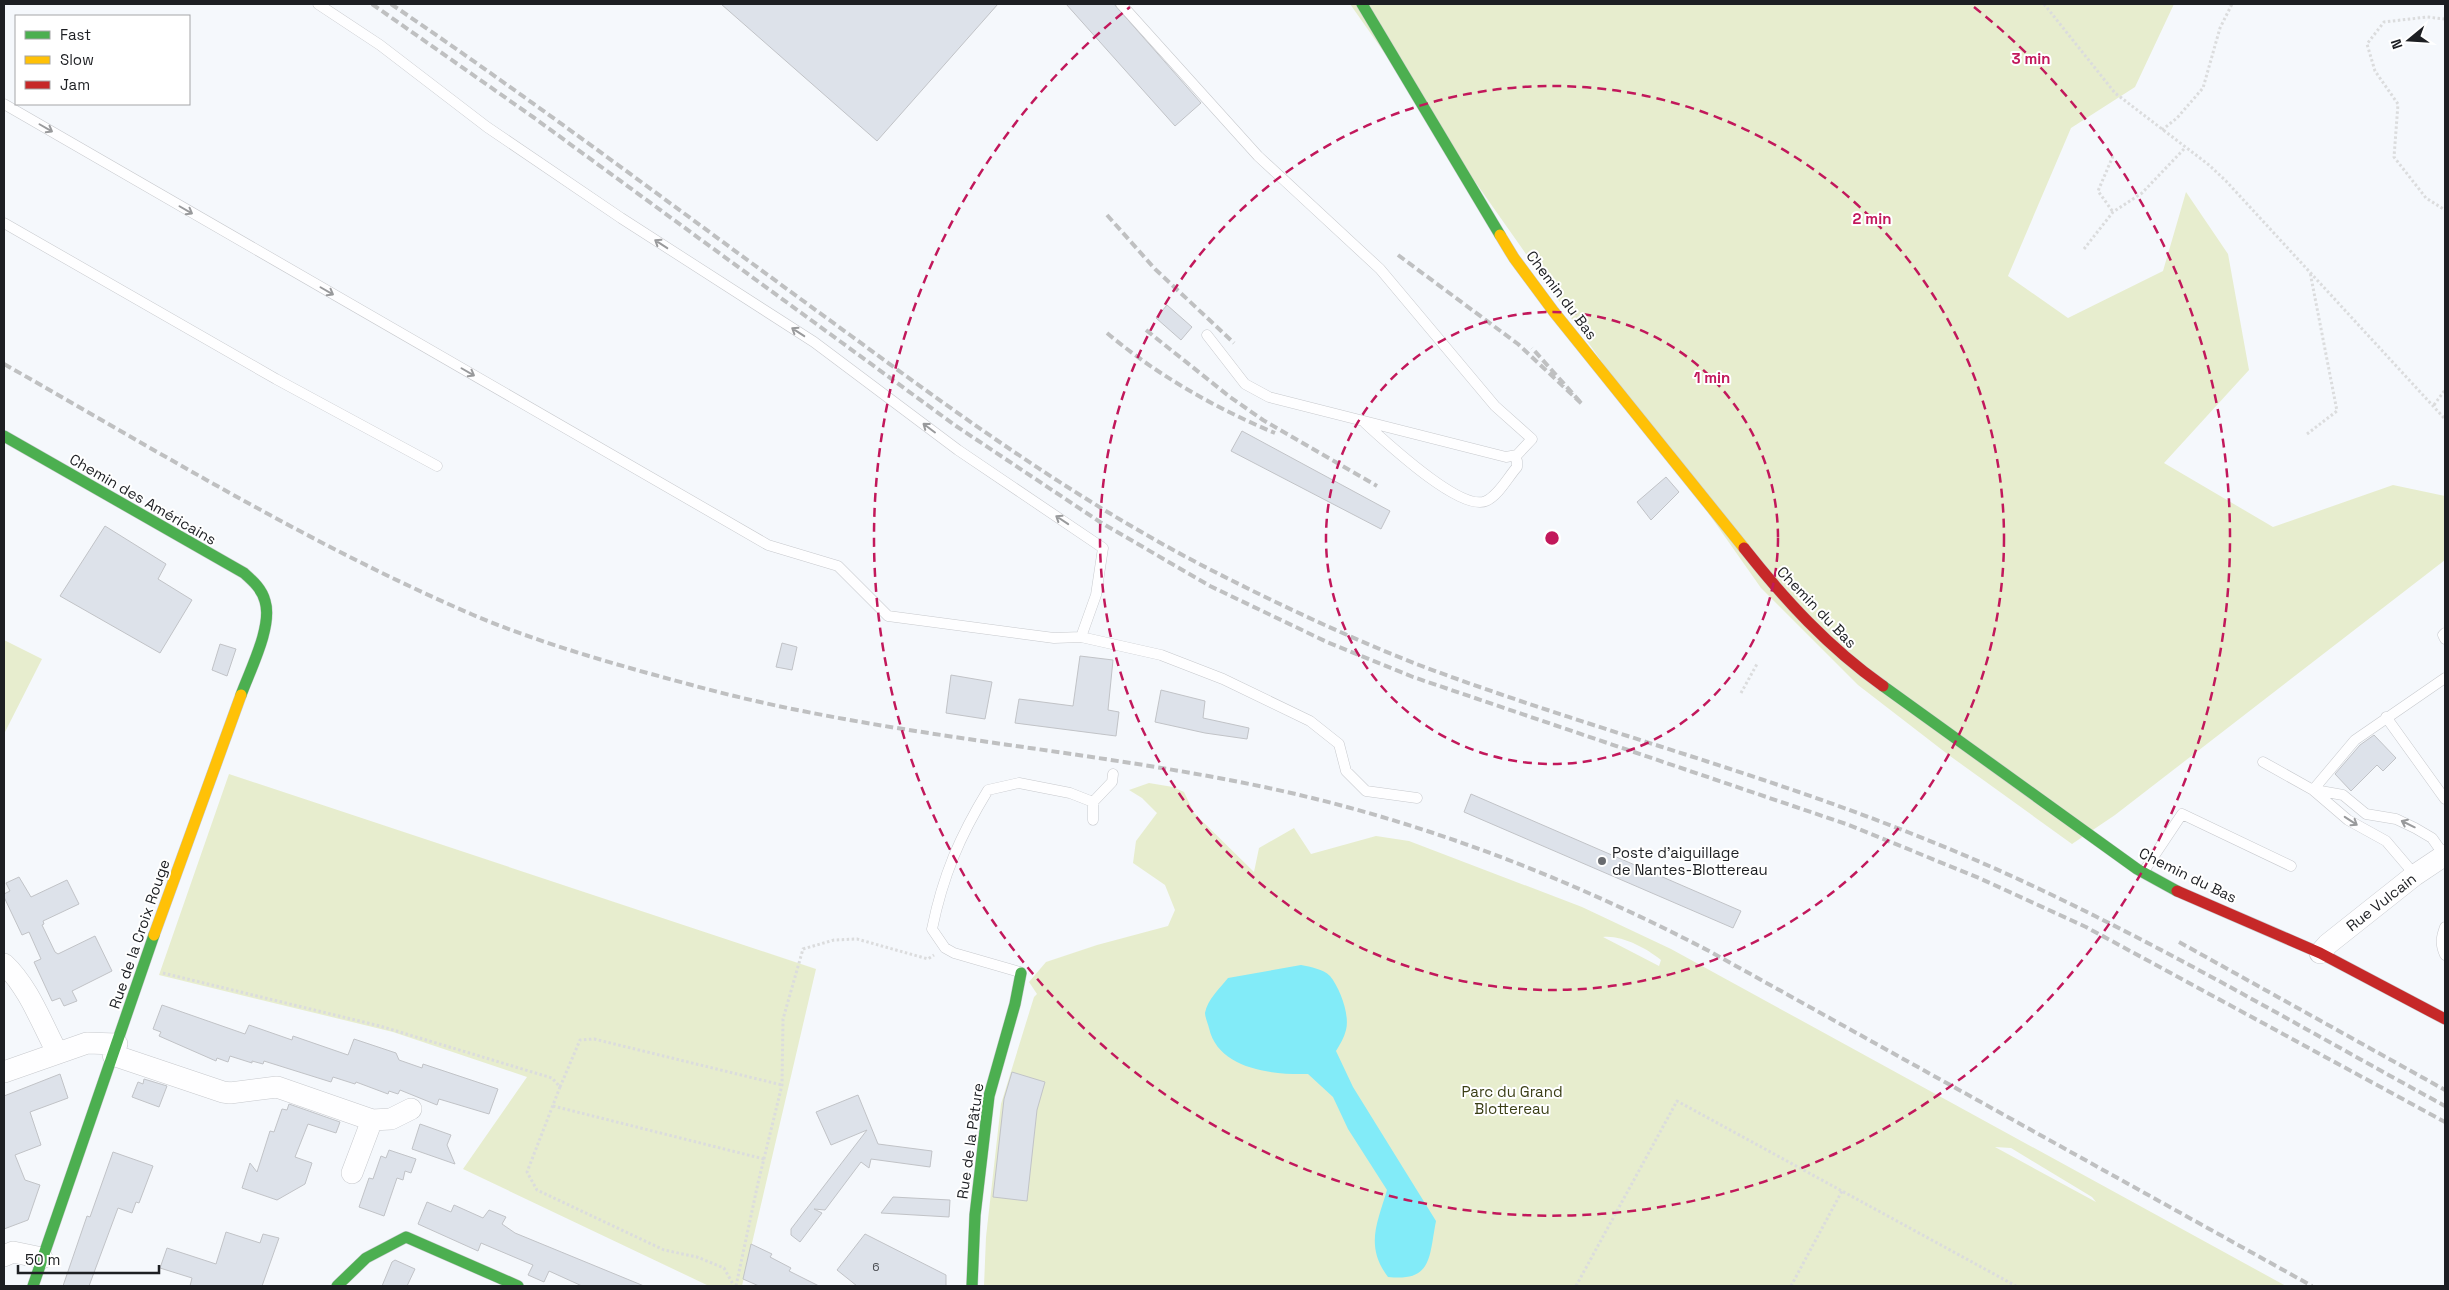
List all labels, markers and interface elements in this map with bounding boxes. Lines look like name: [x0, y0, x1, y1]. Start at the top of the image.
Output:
legend: [15, 15, 190, 105]
north arrow: [2384, 15, 2434, 65]
text: Fast: [60, 25, 91, 44]
text: N: [2387, 37, 2407, 51]
text: 3 min: [2012, 49, 2050, 68]
text: Slow: [60, 50, 94, 69]
text: Jam: [60, 75, 90, 94]
one-way arrow: [38, 124, 53, 133]
one-way arrow: [179, 205, 193, 215]
text: 2 min: [1853, 209, 1891, 228]
one-way arrow: [654, 239, 668, 249]
street label: Chemin du Bas: [1522, 247, 1602, 343]
one-way arrow: [319, 287, 334, 297]
one-way arrow: [791, 326, 805, 336]
one-way arrow: [460, 368, 474, 378]
text: 1 min: [1694, 368, 1730, 387]
one-way arrow: [922, 423, 936, 433]
street label: Chemin des Américains: [66, 449, 220, 549]
one-way arrow: [1056, 515, 1070, 525]
centre of rings: [1543, 529, 1561, 547]
street label: Chemin du Bas: [1773, 562, 1861, 652]
one-way arrow: [2343, 816, 2357, 826]
one-way arrow: [2401, 819, 2416, 829]
place label: Poste d’aiguillage de Nantes-Blottereau: [1612, 843, 1768, 879]
street label: Chemin du Bas: [2136, 843, 2240, 907]
marker: Poste d’aiguillage de Nantes-Blottereau: [1596, 855, 1608, 867]
street label: Rue de la Croix Rouge: [104, 857, 174, 1011]
street label: Rue Vulcain: [2342, 869, 2420, 935]
street label: Rue de la Pâture: [952, 1082, 988, 1200]
park label: Parc du Grand Blottereau: [1461, 1082, 1563, 1118]
scale bar: [18, 1242, 159, 1274]
text: 50 m: [25, 1250, 60, 1269]
house number: 6: [872, 1259, 880, 1275]

